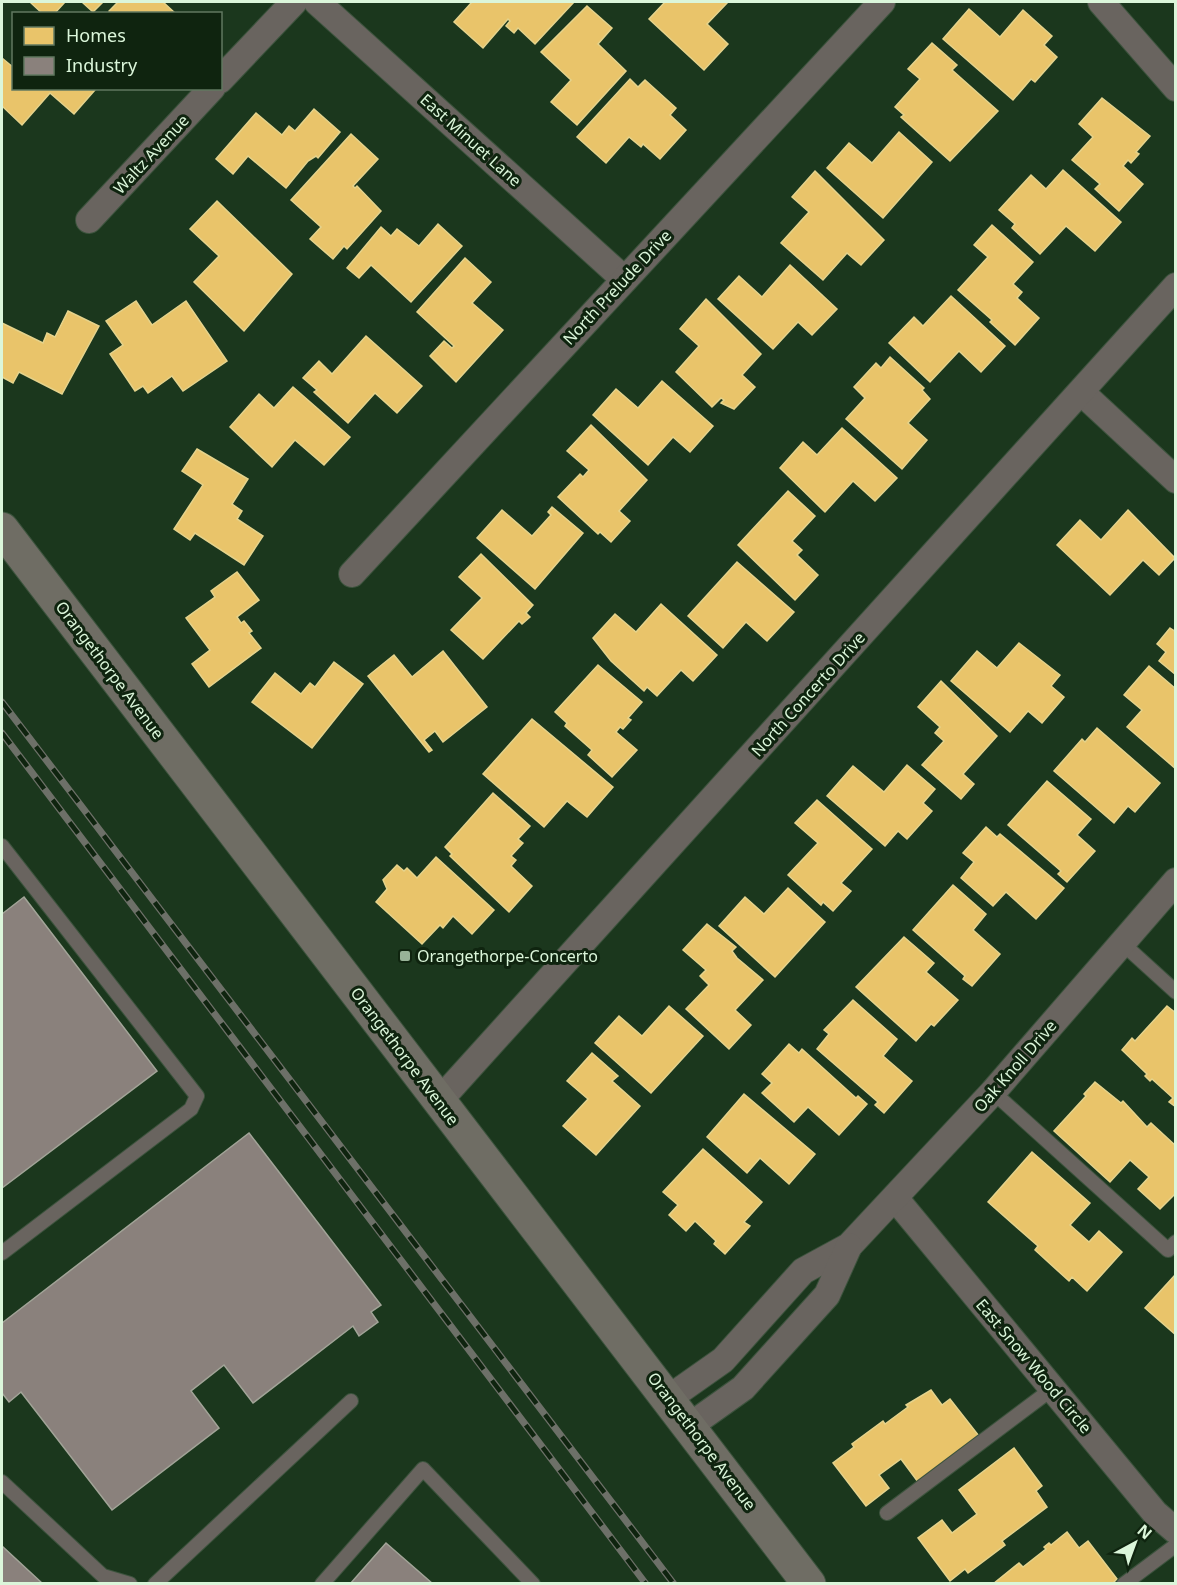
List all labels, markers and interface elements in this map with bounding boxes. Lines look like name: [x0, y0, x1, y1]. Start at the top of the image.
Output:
legend: [12, 12, 222, 90]
text: Homes: [66, 23, 126, 47]
text: Industry: [66, 53, 138, 77]
street label: East Minuet Lane: [416, 89, 526, 191]
street label: Waltz Avenue: [108, 109, 194, 199]
street label: North Prelude Drive: [558, 225, 676, 349]
street label: Orangethorpe Avenue: [51, 596, 169, 744]
street label: North Concerto Drive: [746, 627, 870, 761]
place label: Orangethorpe-Concerto: [417, 945, 598, 967]
marker: Orangethorpe-Concerto: [398, 949, 412, 963]
street label: Orangethorpe Avenue: [346, 982, 464, 1130]
street label: Oak Knoll Drive: [969, 1015, 1061, 1117]
street label: East Snow Wood Circle: [971, 1294, 1097, 1438]
street label: Orangethorpe Avenue: [643, 1367, 761, 1515]
north arrow: [1105, 1513, 1165, 1573]
text: N: [1133, 1519, 1157, 1544]

